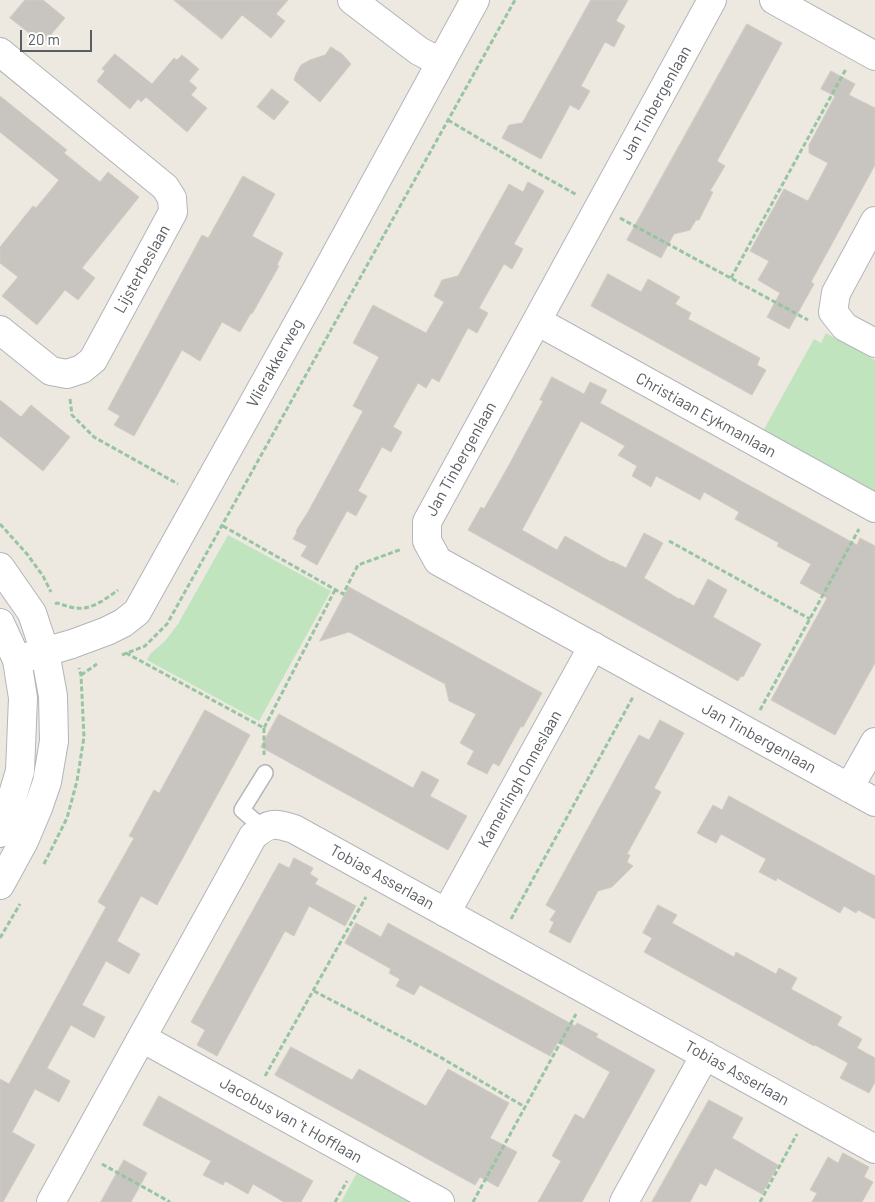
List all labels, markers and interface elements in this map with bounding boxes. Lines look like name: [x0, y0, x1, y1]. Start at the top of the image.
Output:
scale bar: [22, 20, 95, 52]
text: 20 m: [28, 30, 60, 48]
street label: Jan Tinbergenlaan: [617, 42, 695, 164]
street label: Lijsterbeslaan: [110, 221, 174, 317]
street label: Vlierakkerweg: [243, 315, 307, 411]
street label: Christiaan Eykmanlaan: [632, 368, 780, 462]
street label: Jan Tinbergenlaan: [422, 398, 500, 520]
street label: Jan Tinbergenlaan: [698, 699, 820, 777]
street label: Kamerlingh Onneslaan: [474, 707, 566, 851]
street label: Tobias Asserlaan: [326, 840, 438, 914]
street label: Tobias Asserlaan: [681, 1036, 793, 1110]
street label: Jacobus van 't Hofflaan: [216, 1073, 366, 1167]

